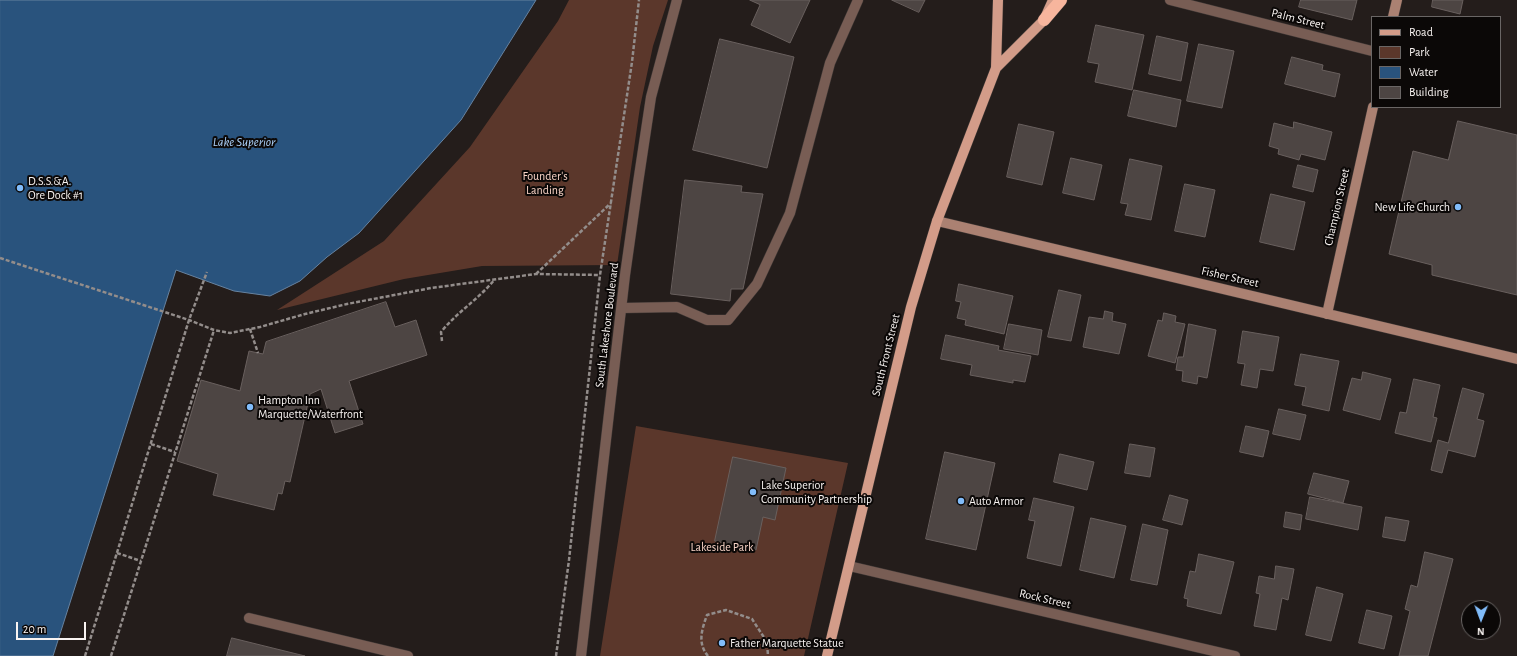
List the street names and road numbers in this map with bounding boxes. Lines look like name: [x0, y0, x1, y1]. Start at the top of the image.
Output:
street label: Palm Street: [1270, 5, 1326, 33]
street label: Champion Street: [1321, 167, 1353, 247]
street label: South Lakeshore Boulevard: [592, 262, 622, 388]
street label: Fisher Street: [1200, 263, 1260, 291]
street label: South Front Street: [869, 312, 903, 398]
street label: Rock Street: [1018, 586, 1072, 612]

